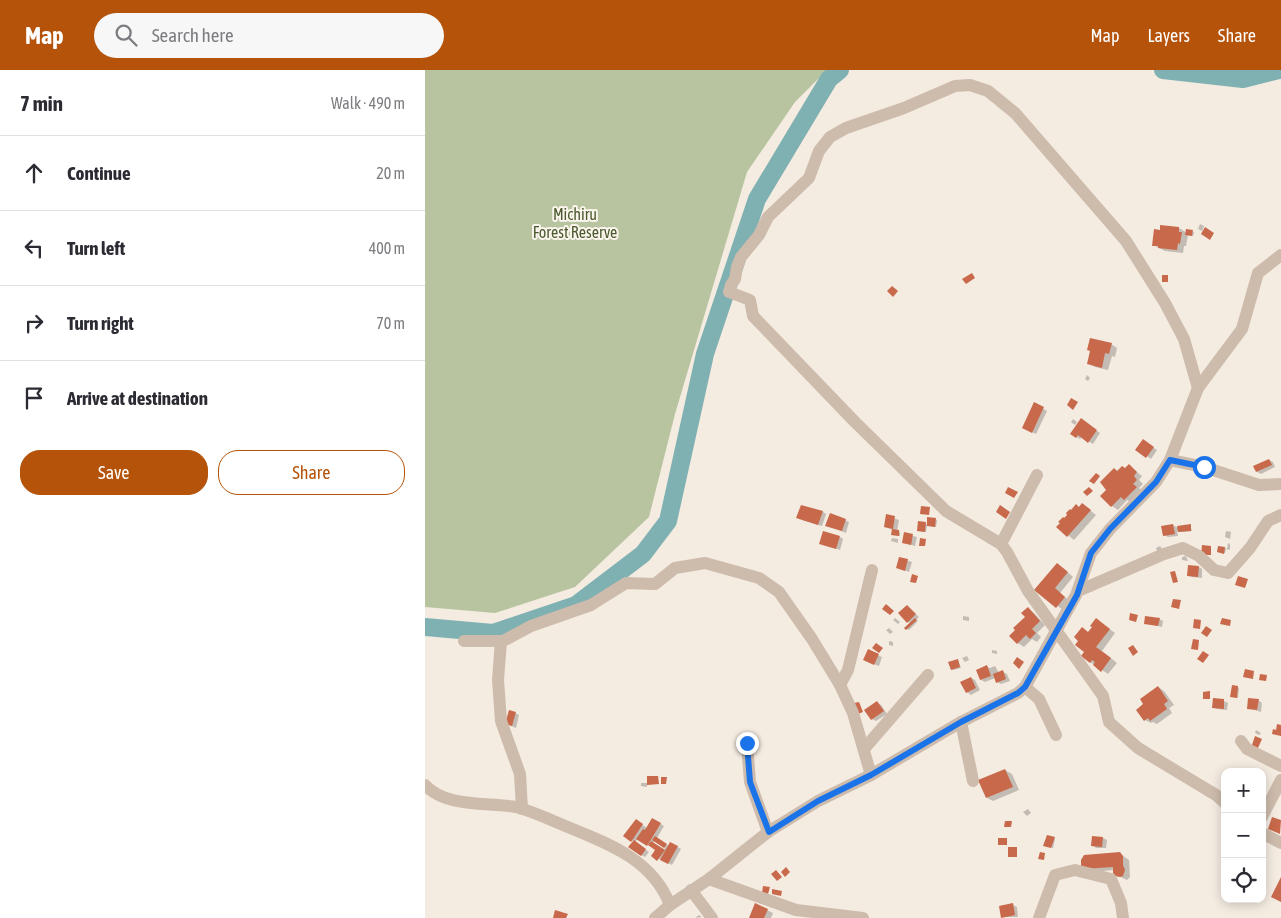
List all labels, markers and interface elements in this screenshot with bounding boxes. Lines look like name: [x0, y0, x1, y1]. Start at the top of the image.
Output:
search box: [94, 13, 444, 58]
icon: search: [112, 21, 140, 49]
text: Map: [25, 22, 64, 49]
text: Search here: [152, 24, 234, 46]
text: Map: [1090, 25, 1119, 46]
text: Layers: [1147, 25, 1190, 46]
text: Share: [1218, 25, 1256, 46]
text: 7 min: [20, 91, 63, 115]
text: Walk · 490 m: [331, 94, 405, 112]
icon: ahead: [20, 159, 48, 187]
text: Continue: [67, 162, 131, 184]
text: 20 m: [376, 164, 405, 182]
park label: Michiru Forest Reserve: [533, 205, 617, 241]
icon: left: [20, 234, 48, 262]
text: Turn left: [67, 237, 125, 259]
text: 400 m: [369, 239, 405, 257]
icon: right: [20, 309, 48, 337]
text: Turn right: [67, 312, 134, 334]
text: 70 m: [376, 314, 405, 332]
icon: arrive: [20, 384, 48, 412]
text: Arrive at destination: [67, 387, 208, 409]
button: Save: [20, 450, 208, 495]
button: Share: [218, 450, 405, 495]
route start: [1193, 456, 1216, 479]
route end: [736, 732, 759, 755]
map controls: [1221, 768, 1266, 903]
button: +: [1221, 768, 1266, 813]
button: −: [1221, 813, 1266, 858]
button: locate: [1221, 858, 1266, 903]

